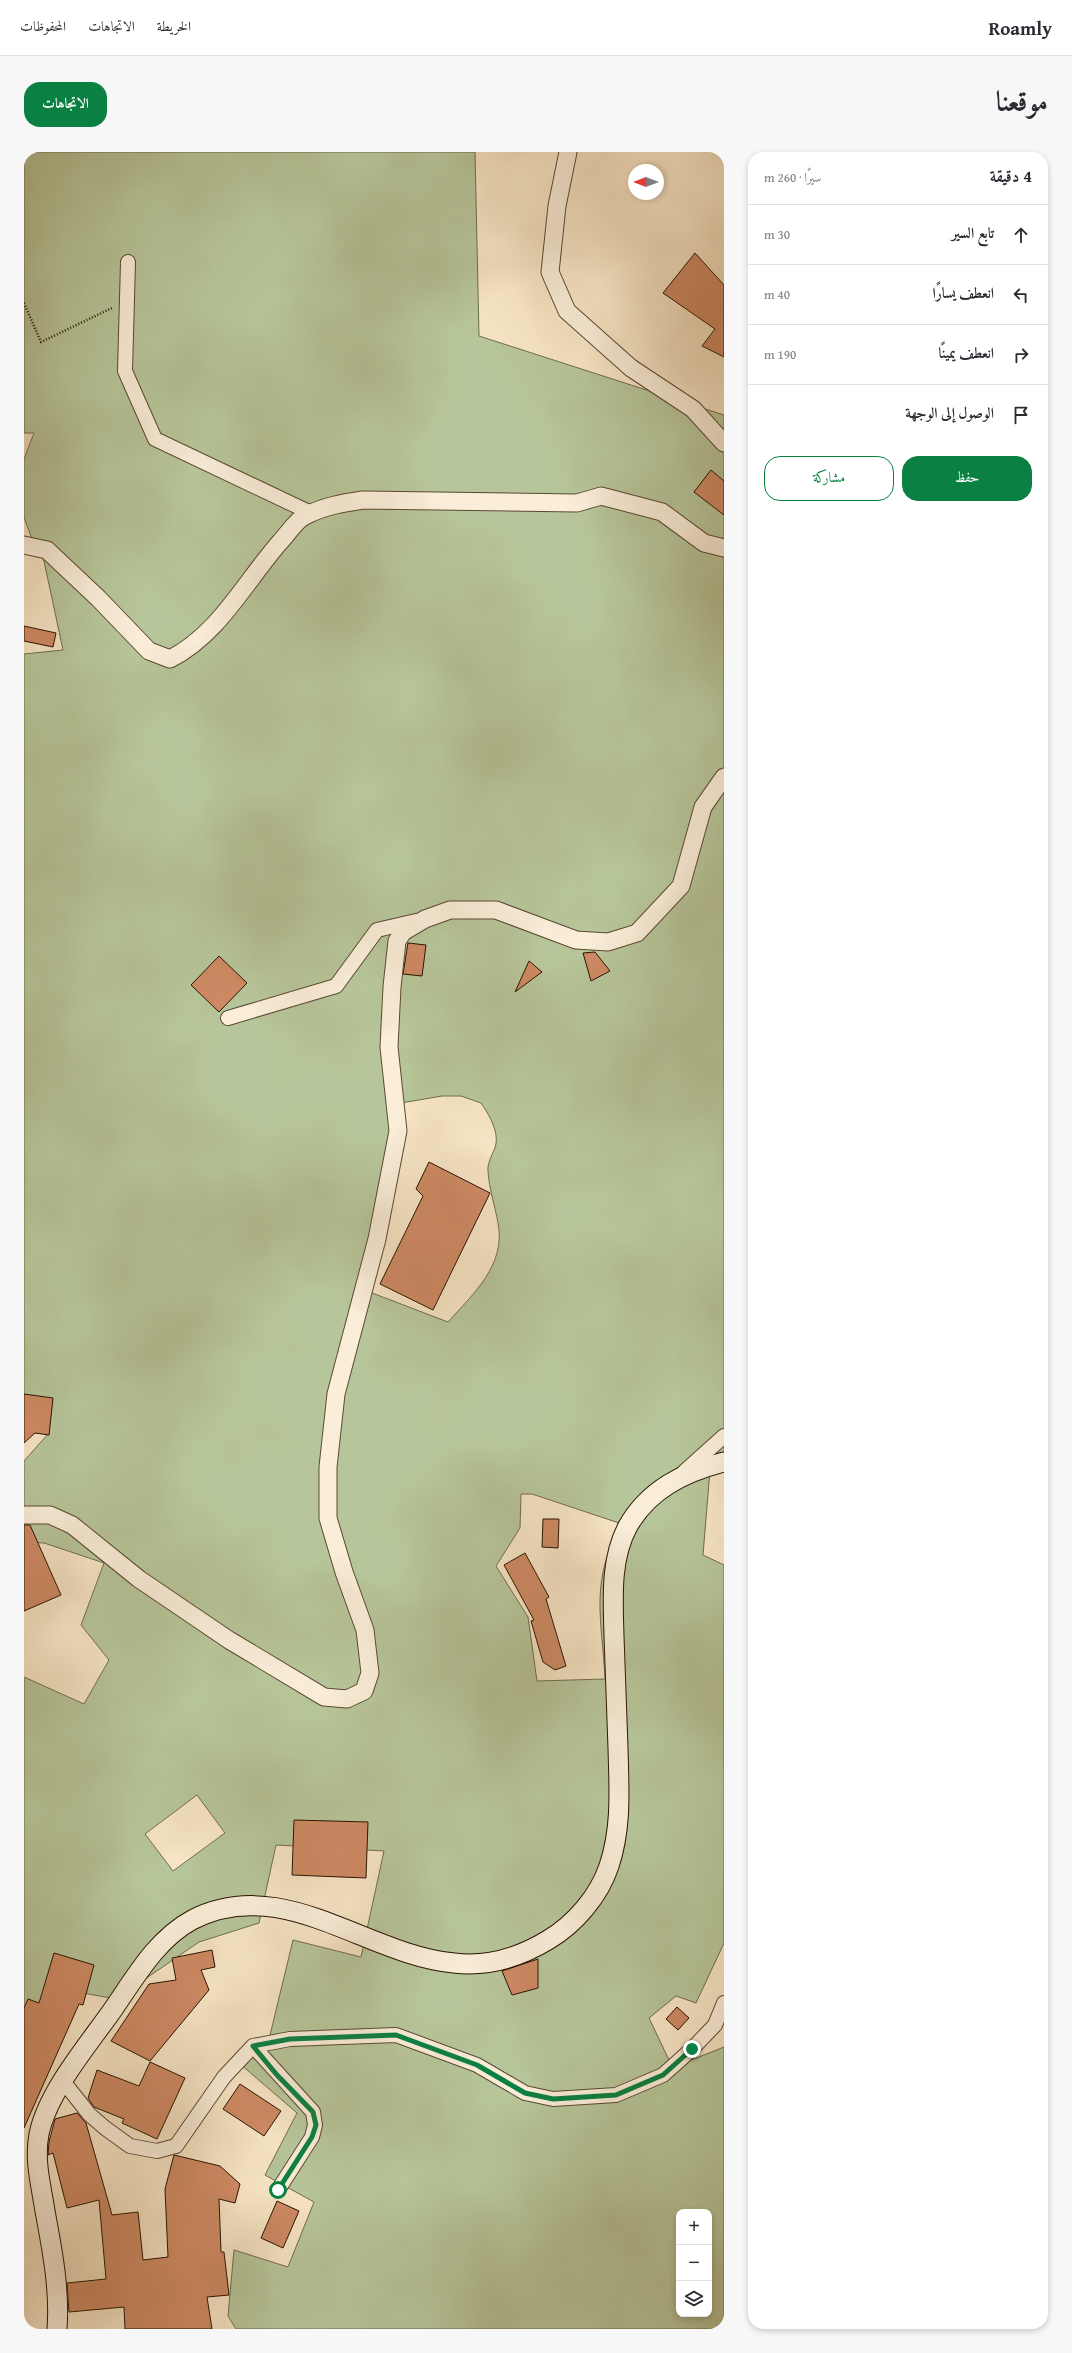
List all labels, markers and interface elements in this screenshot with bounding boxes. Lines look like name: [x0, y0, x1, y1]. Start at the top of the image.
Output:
text: Roamly: [988, 14, 1052, 42]
text: المحفوظات: [20, 16, 66, 36]
text: الاتجاهات: [88, 16, 135, 36]
text: الخريطة: [157, 16, 191, 36]
text: موقعنا: [996, 80, 1048, 121]
button: الاتجاهات: [24, 82, 107, 127]
text: 4 دقيقة: [990, 163, 1032, 188]
north arrow: [628, 164, 664, 200]
text: سيرًا · 260 m: [764, 168, 822, 187]
text: تابع السير: [952, 222, 994, 243]
icon: ahead: [1010, 224, 1032, 246]
text: 30 m: [764, 225, 790, 244]
text: انعطف يسارًا: [932, 282, 994, 303]
icon: left: [1010, 284, 1032, 306]
text: 40 m: [764, 285, 790, 304]
text: انعطف يمينًا: [938, 342, 994, 363]
icon: right: [1010, 344, 1032, 366]
text: 190 m: [764, 345, 796, 364]
text: الوصول إلى الوجهة: [905, 402, 994, 423]
icon: arrive: [1010, 404, 1032, 426]
button: مشاركة: [764, 456, 894, 501]
button: حفظ: [902, 456, 1032, 501]
route end: [683, 2040, 701, 2058]
route start: [269, 2181, 287, 2199]
map controls: [676, 2209, 712, 2317]
button: +: [676, 2209, 712, 2245]
button: −: [676, 2245, 712, 2281]
button: layers: [676, 2281, 712, 2317]

